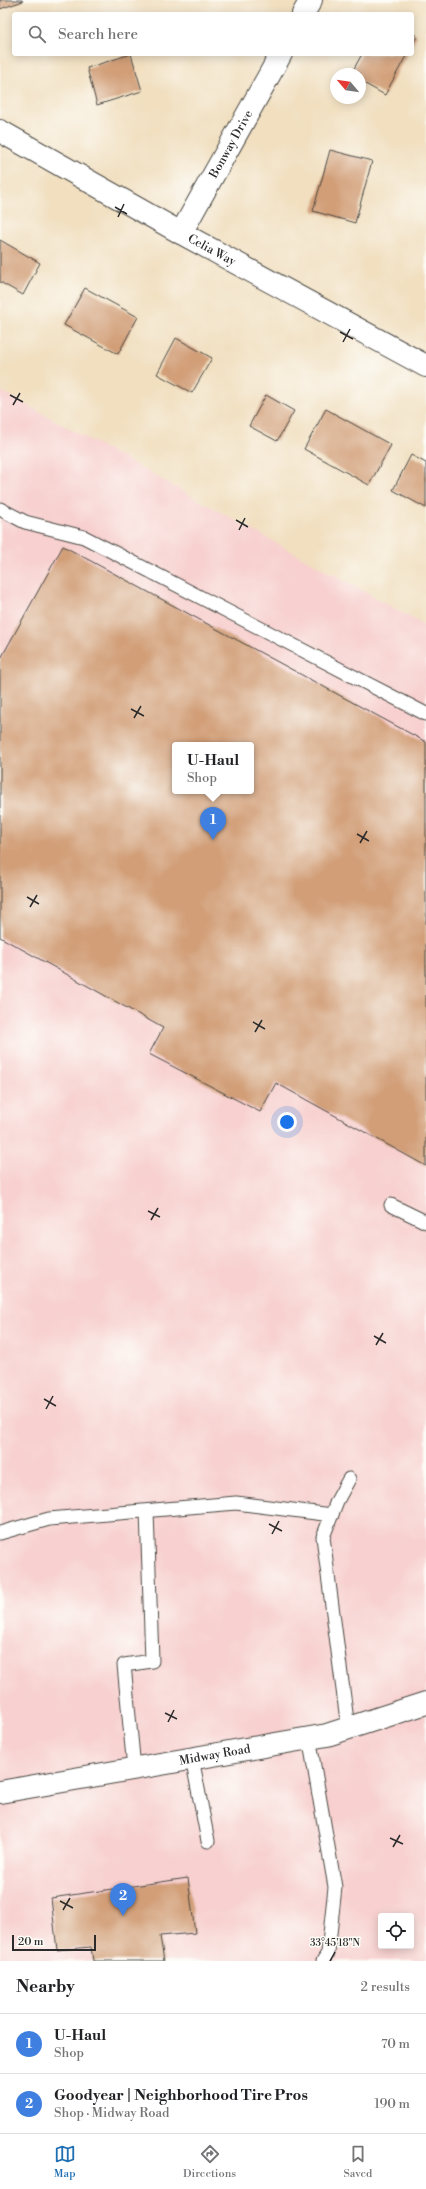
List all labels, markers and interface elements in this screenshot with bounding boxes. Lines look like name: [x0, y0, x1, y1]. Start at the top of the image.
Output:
search box: [12, 12, 414, 56]
icon: search: [26, 23, 48, 45]
text: Search here: [58, 25, 138, 44]
north arrow: [330, 68, 366, 104]
street label: Bonway Drive: [206, 108, 256, 182]
street label: Celia Way: [185, 231, 238, 269]
popup: [172, 742, 254, 794]
text: U-Haul: [187, 751, 239, 770]
text: Shop: [187, 770, 217, 786]
pin: 1: [200, 807, 226, 840]
your location: [277, 1112, 297, 1132]
street label: Midway Road: [178, 1741, 252, 1769]
pin: 2: [110, 1883, 136, 1916]
map controls: [378, 1913, 414, 1949]
button: locate: [378, 1913, 414, 1949]
scale bar: [12, 1933, 96, 1952]
text: 20 m: [18, 1935, 43, 1949]
text: 33°45'18"N: [310, 1937, 361, 1949]
text: Nearby: [16, 1976, 75, 1998]
text: 2 results: [361, 1979, 410, 1995]
text: U-Haul: [54, 2026, 106, 2045]
text: 1: [26, 2036, 32, 2052]
text: 70 m: [381, 2036, 410, 2052]
text: Shop: [54, 2045, 84, 2061]
text: Goodyear | Neighborhood Tire Pros: [54, 2086, 308, 2105]
text: 2: [25, 2096, 33, 2112]
text: 190 m: [374, 2096, 410, 2112]
text: Shop · Midway Road: [54, 2105, 170, 2121]
tab: Map: [54, 2143, 76, 2181]
tab: Directions: [183, 2143, 236, 2181]
tab: Saved: [343, 2143, 372, 2181]

